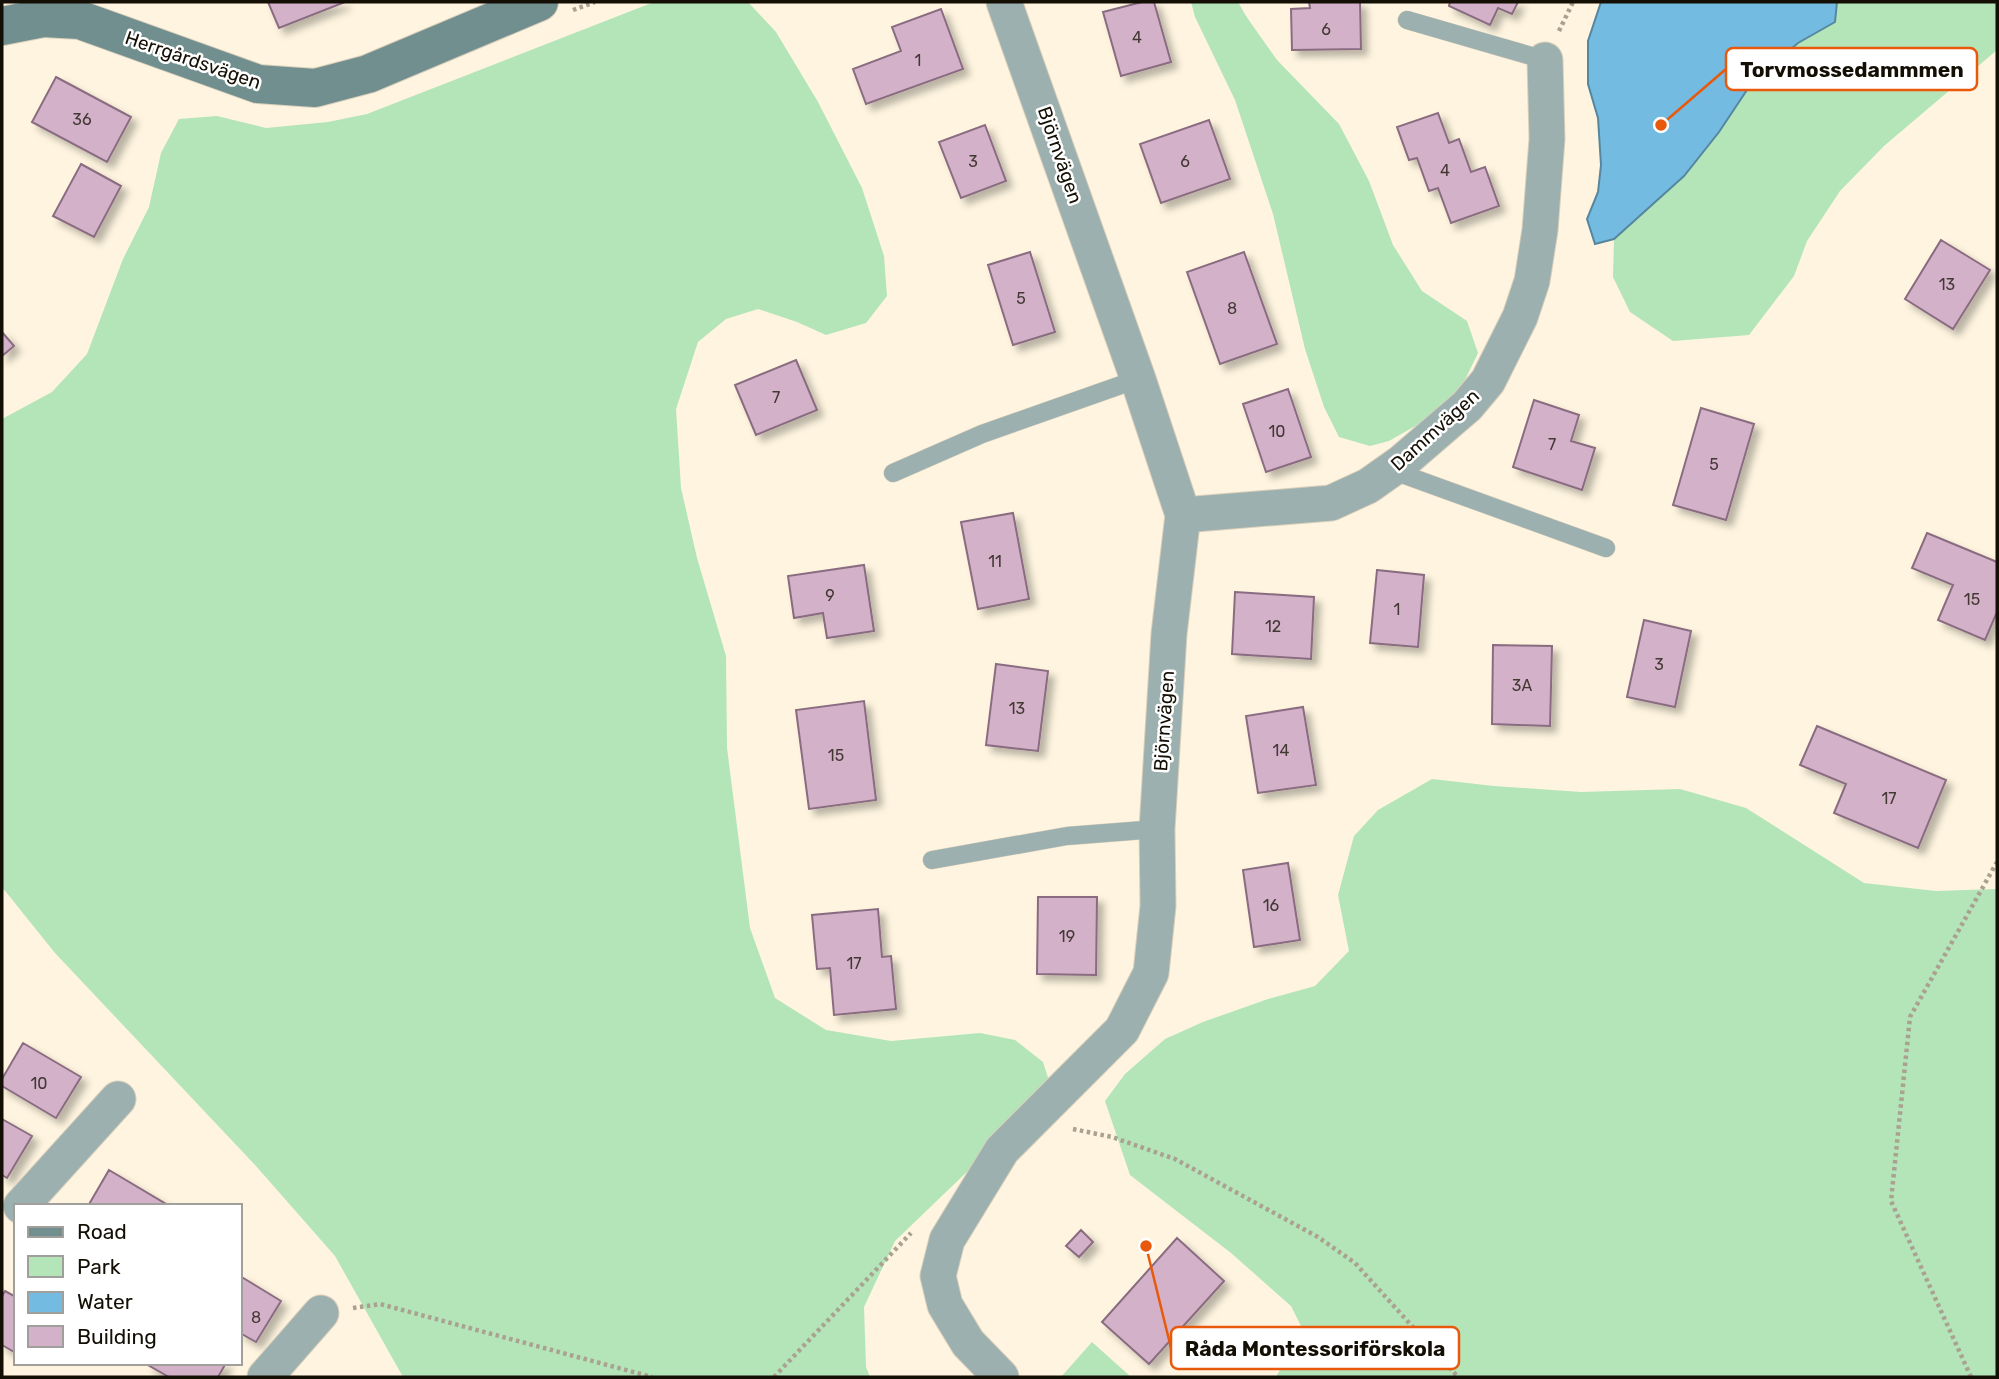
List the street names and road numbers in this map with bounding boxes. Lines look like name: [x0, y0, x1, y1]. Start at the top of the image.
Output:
street label: Herrgårdsvägen: [122, 26, 264, 94]
street label: Björnvägen: [1033, 103, 1087, 207]
street label: Dammvägen: [1386, 384, 1484, 476]
street label: Björnvägen: [1149, 670, 1179, 772]

